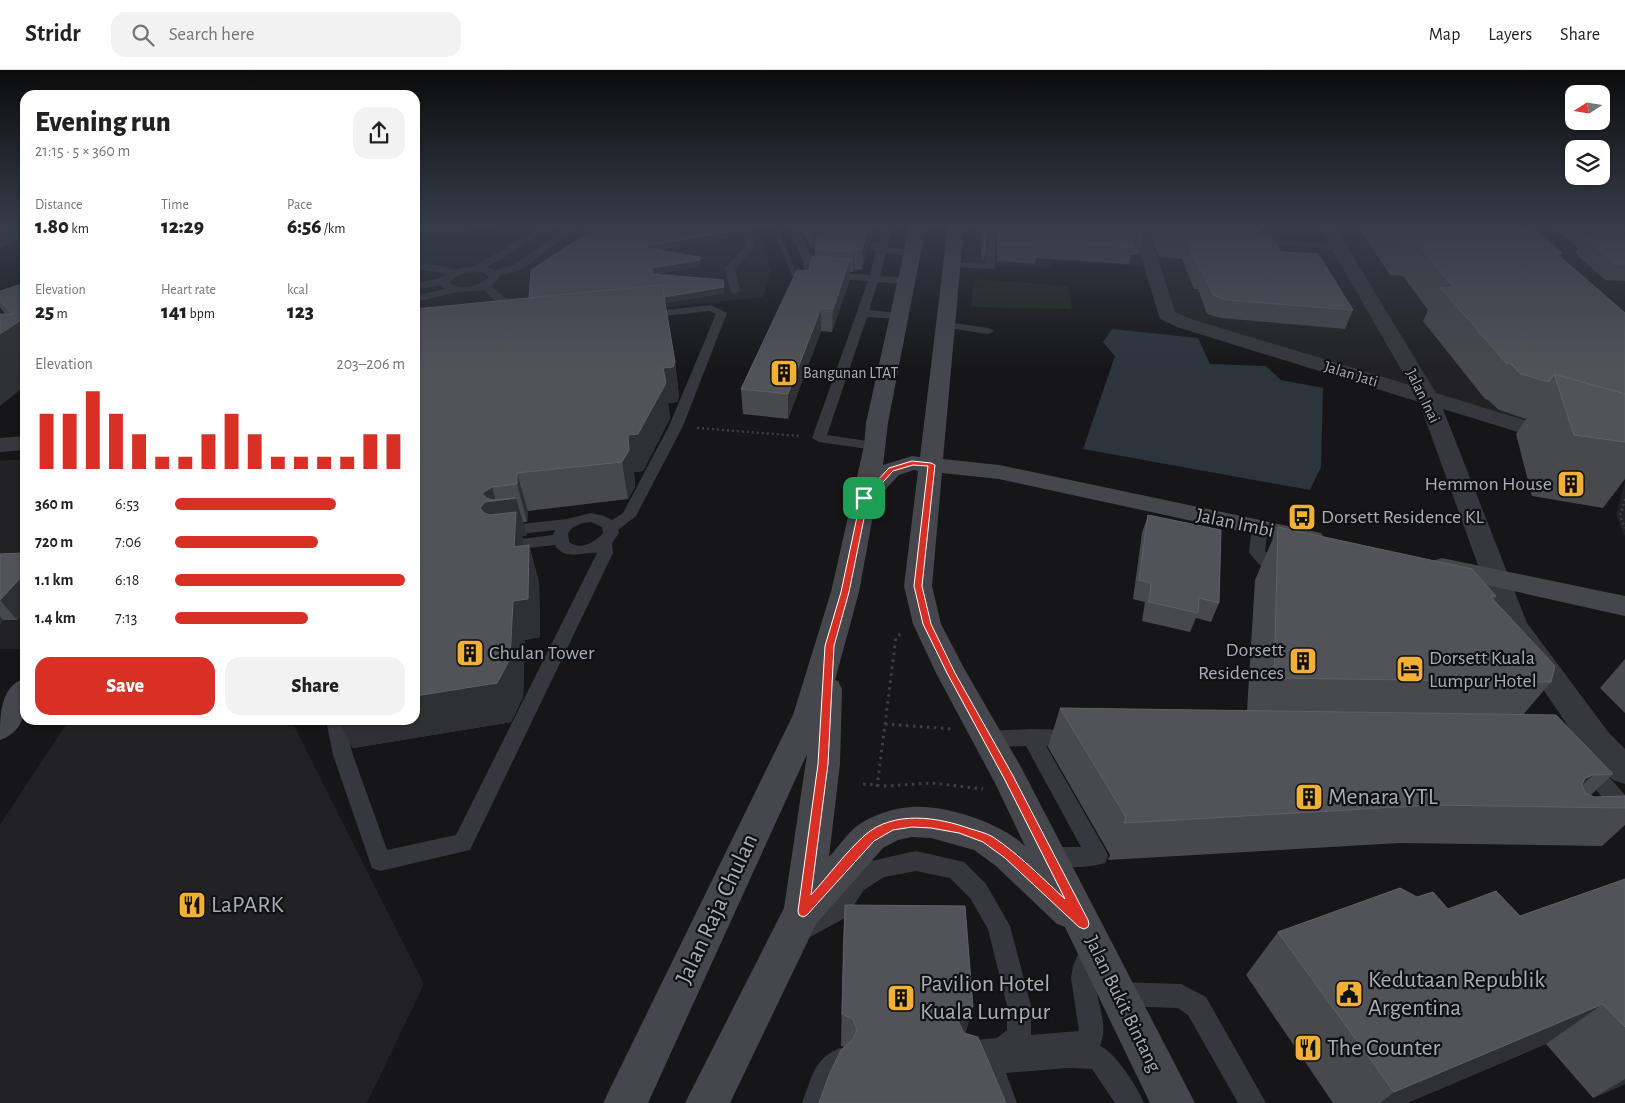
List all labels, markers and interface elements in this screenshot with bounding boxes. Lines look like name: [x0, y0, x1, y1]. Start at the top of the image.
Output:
search box: [111, 12, 461, 57]
icon: search: [129, 21, 157, 49]
text: Stridr: [25, 22, 81, 46]
text: Search here: [169, 25, 255, 44]
text: Map: [1429, 26, 1460, 44]
text: Layers: [1488, 26, 1532, 44]
text: Share: [1560, 26, 1600, 44]
north arrow: [1565, 85, 1610, 130]
map controls: [1565, 85, 1610, 185]
button: share: [353, 107, 405, 159]
text: Evening run: [35, 109, 171, 137]
button: layers: [1565, 140, 1610, 185]
text: 21:15 · 5 × 360 m: [35, 143, 130, 159]
text: Distance: [35, 198, 82, 212]
text: Time: [161, 198, 189, 212]
text: Pace: [287, 198, 312, 212]
text: 1.80: [35, 216, 69, 237]
text: 12:29: [161, 216, 204, 237]
text: 6:56: [287, 216, 322, 237]
text: km: [69, 222, 89, 236]
text: /km: [322, 222, 345, 236]
text: Elevation: [35, 283, 86, 297]
text: Heart rate: [161, 283, 216, 297]
text: kcal: [287, 283, 308, 297]
text: 25: [35, 301, 54, 322]
text: 141: [161, 301, 187, 322]
text: 123: [287, 301, 314, 322]
text: m: [54, 307, 68, 321]
text: bpm: [187, 307, 215, 321]
text: Elevation: [35, 356, 93, 372]
text: 203–206 m: [336, 356, 405, 372]
building icon: Bangunan LTAT: [769, 358, 799, 388]
street label: Jalan Jati: [1322, 358, 1380, 390]
place label: Bangunan LTAT: [803, 365, 898, 381]
street label: Jalan Inai: [1403, 367, 1443, 425]
building icon: Hemmon House: [1556, 469, 1586, 499]
place label: Hemmon House: [1425, 474, 1552, 494]
pin: [843, 477, 885, 519]
icon: arrive: [850, 484, 878, 512]
text: 360 m: [35, 496, 73, 512]
text: 6:53: [115, 496, 139, 512]
bus stop icon: Dorsett Residence KL: [1287, 502, 1317, 532]
street label: Jalan Imbi: [1194, 505, 1276, 541]
place label: Dorsett Residence KL: [1321, 507, 1485, 527]
text: 720 m: [35, 534, 73, 550]
text: 7:06: [115, 534, 141, 550]
text: 1.1 km: [35, 572, 73, 588]
text: 6:18: [115, 572, 139, 588]
text: 1.4 km: [35, 610, 76, 626]
text: 7:13: [115, 610, 137, 626]
building icon: Chulan Tower: [455, 638, 485, 668]
place label: Dorsett Residences: [1198, 640, 1285, 683]
place label: Chulan Tower: [489, 643, 595, 663]
building icon: Dorsett Residences: [1288, 646, 1318, 676]
place label: Dorsett Kuala Lumpur Hotel: [1429, 648, 1537, 691]
hotel icon: Dorsett Kuala Lumpur Hotel: [1395, 654, 1425, 684]
button: Save: [35, 657, 215, 715]
button: Share: [225, 657, 405, 715]
building icon: Menara YTL: [1294, 782, 1324, 812]
place label: Menara YTL: [1328, 785, 1438, 809]
street label: Jalan Raja Chulan: [672, 830, 762, 988]
restaurant icon: LaPARK: [177, 890, 207, 920]
place label: LaPARK: [211, 893, 285, 917]
street label: Jalan Bukit Bintang: [1081, 933, 1165, 1075]
place label: Kedutaan Republik Argentina: [1368, 968, 1545, 1020]
place label: Pavilion Hotel Kuala Lumpur: [920, 972, 1050, 1024]
public building icon: Kedutaan Republik Argentina: [1334, 979, 1364, 1009]
building icon: Pavilion Hotel Kuala Lumpur: [886, 983, 916, 1013]
restaurant icon: The Counter: [1293, 1033, 1323, 1063]
place label: The Counter: [1327, 1036, 1441, 1060]

